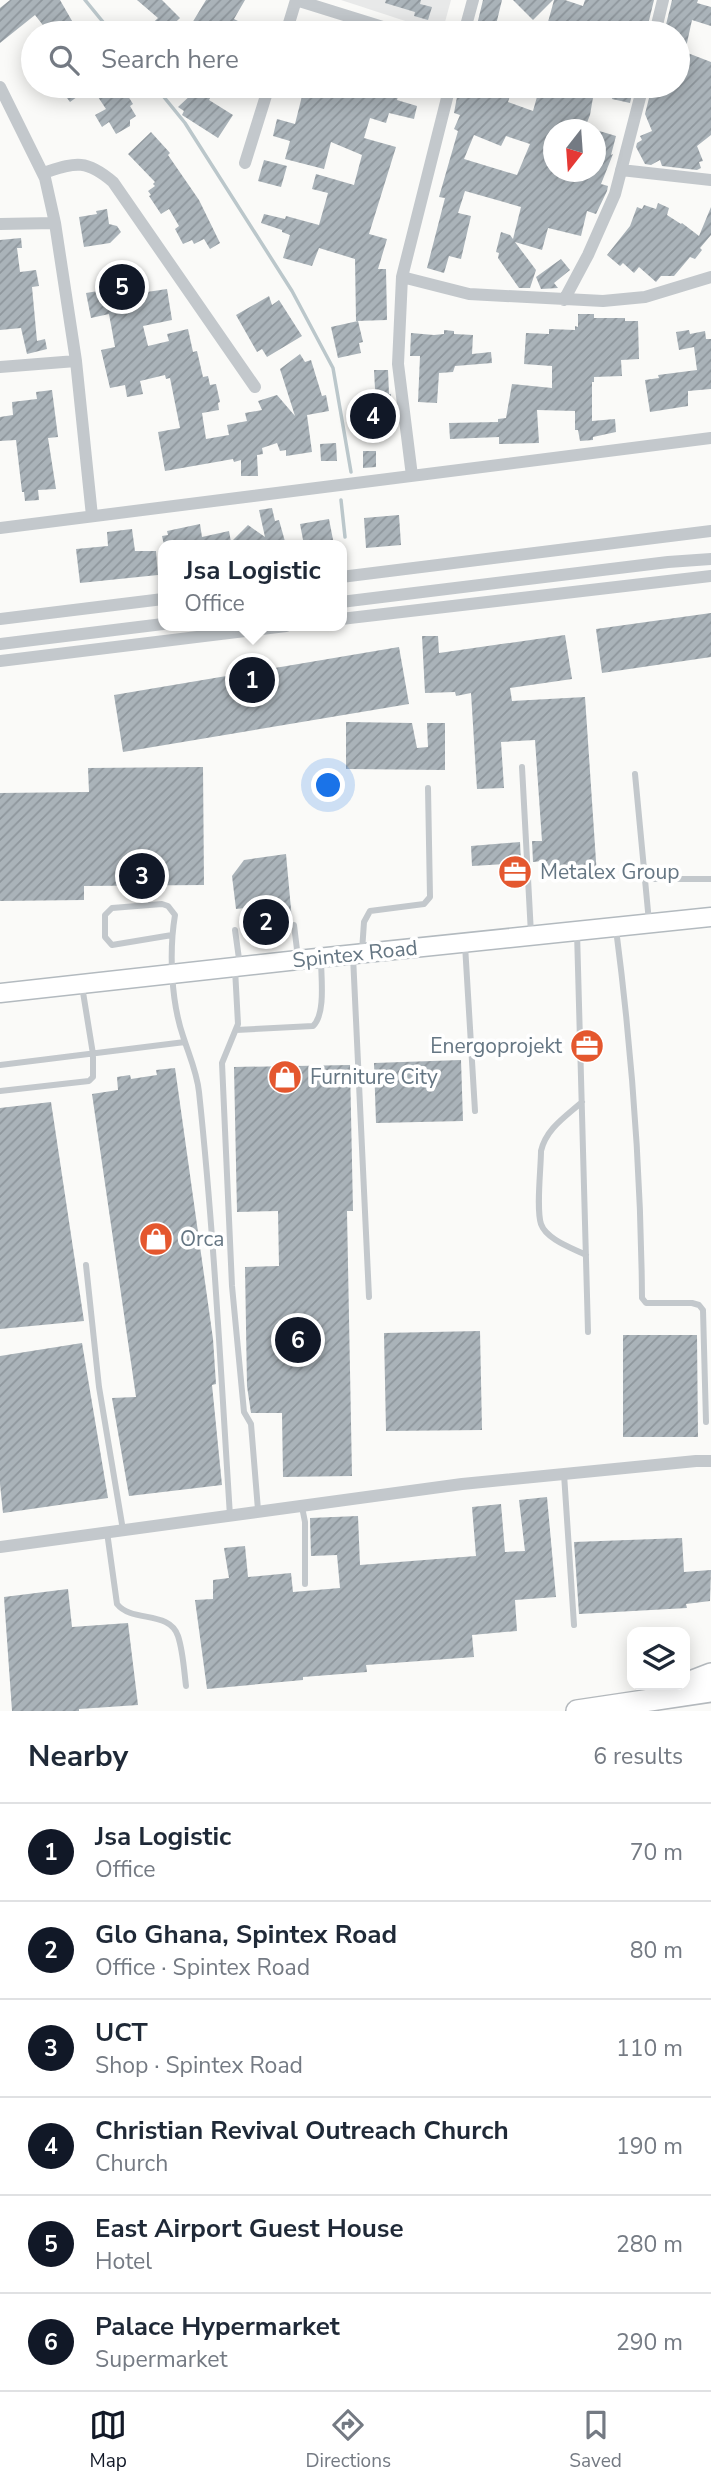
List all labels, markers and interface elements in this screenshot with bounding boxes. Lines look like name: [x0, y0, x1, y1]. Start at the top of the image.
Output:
search box: [21, 21, 690, 98]
icon: search: [45, 41, 83, 79]
text: Search here: [101, 42, 239, 77]
north arrow: [543, 119, 606, 182]
pin: 5: [99, 261, 145, 313]
pin: 4: [350, 390, 396, 442]
popup: [158, 540, 347, 631]
text: Jsa Logistic: [184, 553, 321, 588]
text: Office: [184, 588, 245, 619]
pin: 1: [229, 654, 275, 706]
your location: [311, 768, 345, 802]
pin: 3: [119, 850, 165, 902]
office icon: Metalex Group: [496, 853, 534, 891]
place label: Metalex Group: [540, 858, 680, 886]
pin: 2: [243, 896, 289, 948]
street label: Spintex Road: [291, 934, 419, 974]
office icon: Energoprojekt: [568, 1027, 606, 1065]
place label: Energoprojekt: [430, 1032, 563, 1060]
shop icon: Furniture City: [266, 1058, 304, 1096]
place label: Furniture City: [310, 1063, 438, 1091]
shop icon: Orca: [137, 1220, 175, 1258]
place label: Orca: [180, 1225, 224, 1253]
pin: 6: [275, 1314, 321, 1366]
map controls: [627, 1627, 690, 1690]
button: layers: [627, 1627, 690, 1690]
text: Nearby: [28, 1736, 128, 1777]
text: 6 results: [593, 1741, 683, 1772]
text: Jsa Logistic: [95, 1819, 231, 1854]
text: 1: [44, 1837, 58, 1868]
text: 70 m: [630, 1837, 683, 1868]
text: Office: [95, 1854, 155, 1885]
text: Glo Ghana, Spintex Road: [95, 1917, 397, 1952]
text: 2: [44, 1935, 58, 1966]
text: 80 m: [630, 1935, 683, 1966]
text: Office · Spintex Road: [95, 1952, 310, 1983]
text: UCT: [95, 2015, 148, 2050]
text: 3: [44, 2033, 58, 2064]
text: 110 m: [616, 2033, 683, 2064]
text: Shop · Spintex Road: [95, 2050, 303, 2081]
text: Christian Revival Outreach Church: [95, 2113, 509, 2148]
text: 4: [44, 2131, 58, 2162]
text: 190 m: [616, 2131, 683, 2162]
text: Church: [95, 2148, 168, 2179]
text: East Airport Guest House: [95, 2211, 404, 2246]
text: 5: [44, 2229, 58, 2260]
text: 280 m: [616, 2229, 683, 2260]
text: Hotel: [95, 2246, 152, 2277]
text: Palace Hypermarket: [95, 2309, 340, 2344]
text: 6: [44, 2327, 58, 2358]
text: 290 m: [616, 2327, 683, 2358]
text: Supermarket: [95, 2344, 228, 2375]
tab: Map: [89, 2406, 127, 2474]
tab: Directions: [305, 2406, 391, 2474]
tab: Saved: [569, 2406, 622, 2474]

